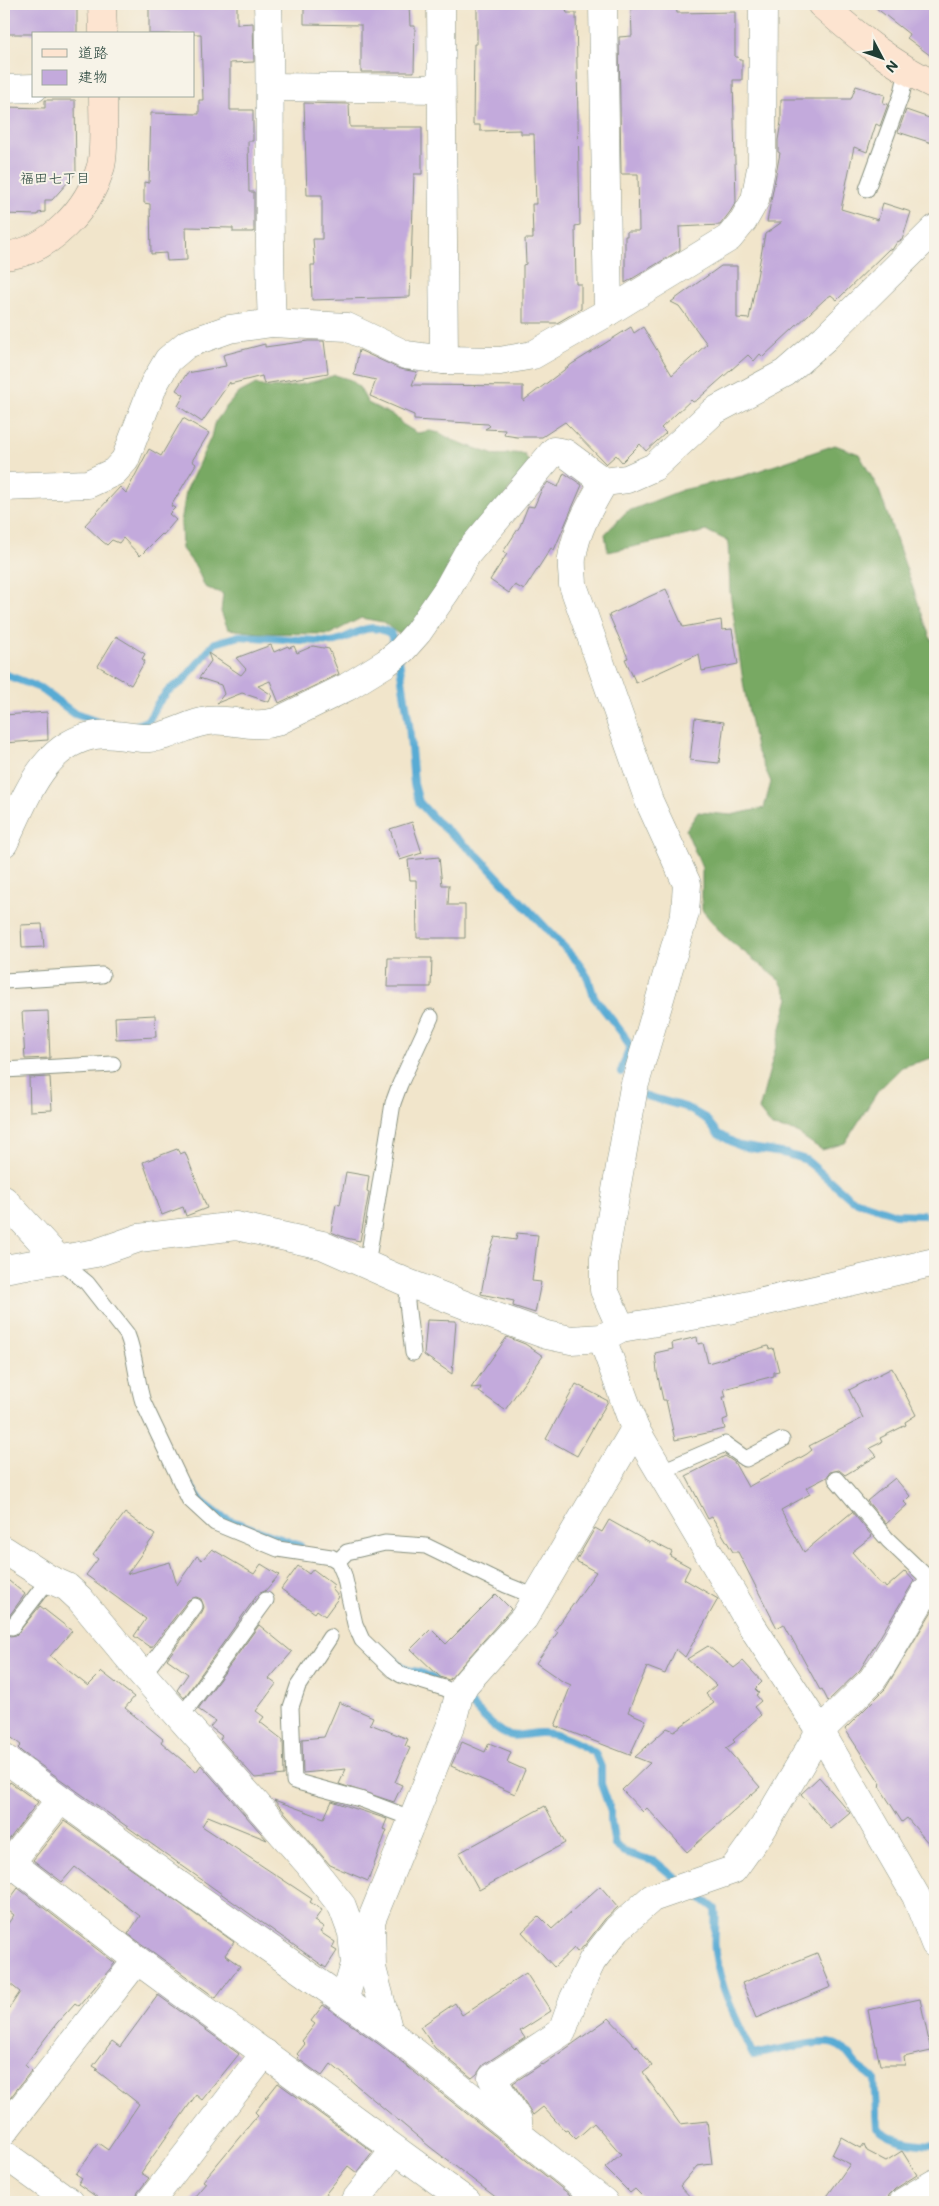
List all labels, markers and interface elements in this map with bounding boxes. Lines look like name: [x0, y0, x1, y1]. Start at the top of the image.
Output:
legend: [32, 32, 195, 98]
north arrow: [856, 32, 906, 82]
text: 道路: [78, 42, 108, 62]
text: N: [882, 57, 903, 77]
text: 建物: [78, 66, 108, 86]
district label: 福田七丁目: [20, 168, 90, 187]

